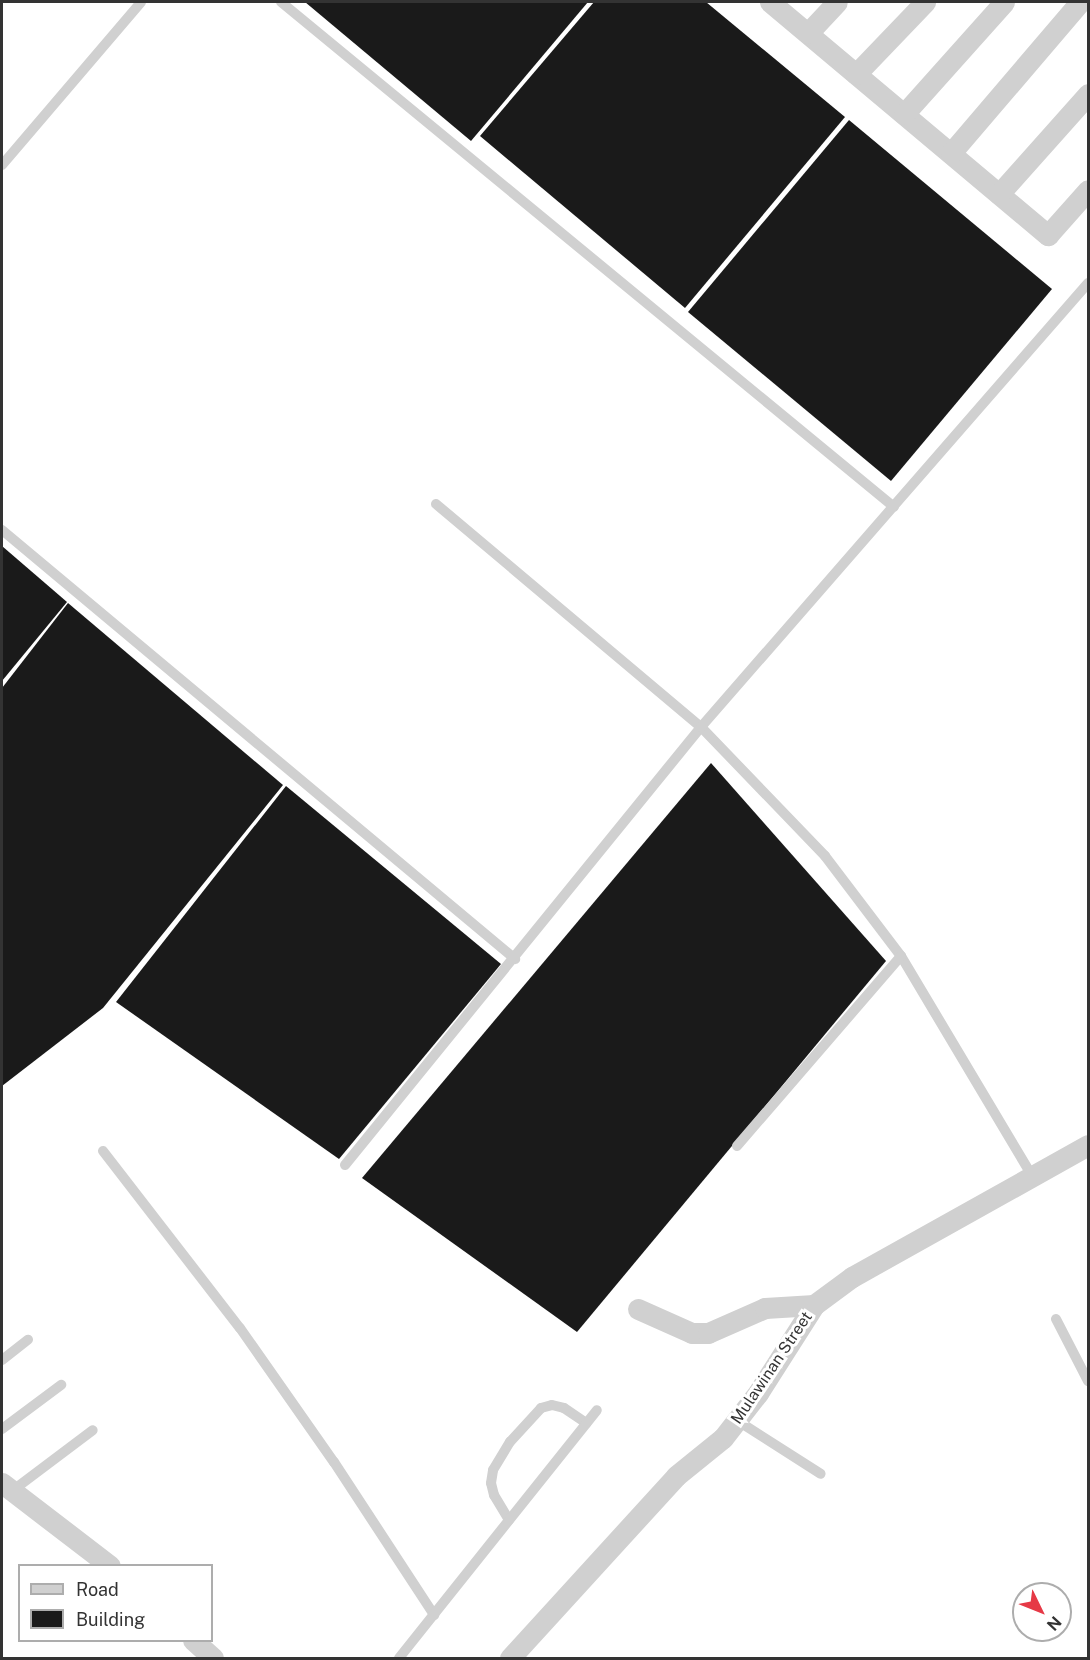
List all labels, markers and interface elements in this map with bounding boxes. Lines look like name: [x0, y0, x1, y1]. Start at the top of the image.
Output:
street label: Mulawinan Street: [727, 1308, 817, 1428]
legend: [18, 1564, 213, 1642]
text: Road: [76, 1579, 119, 1600]
north arrow: [1012, 1582, 1072, 1642]
text: Building: [76, 1609, 145, 1630]
text: N: [1043, 1612, 1065, 1634]

